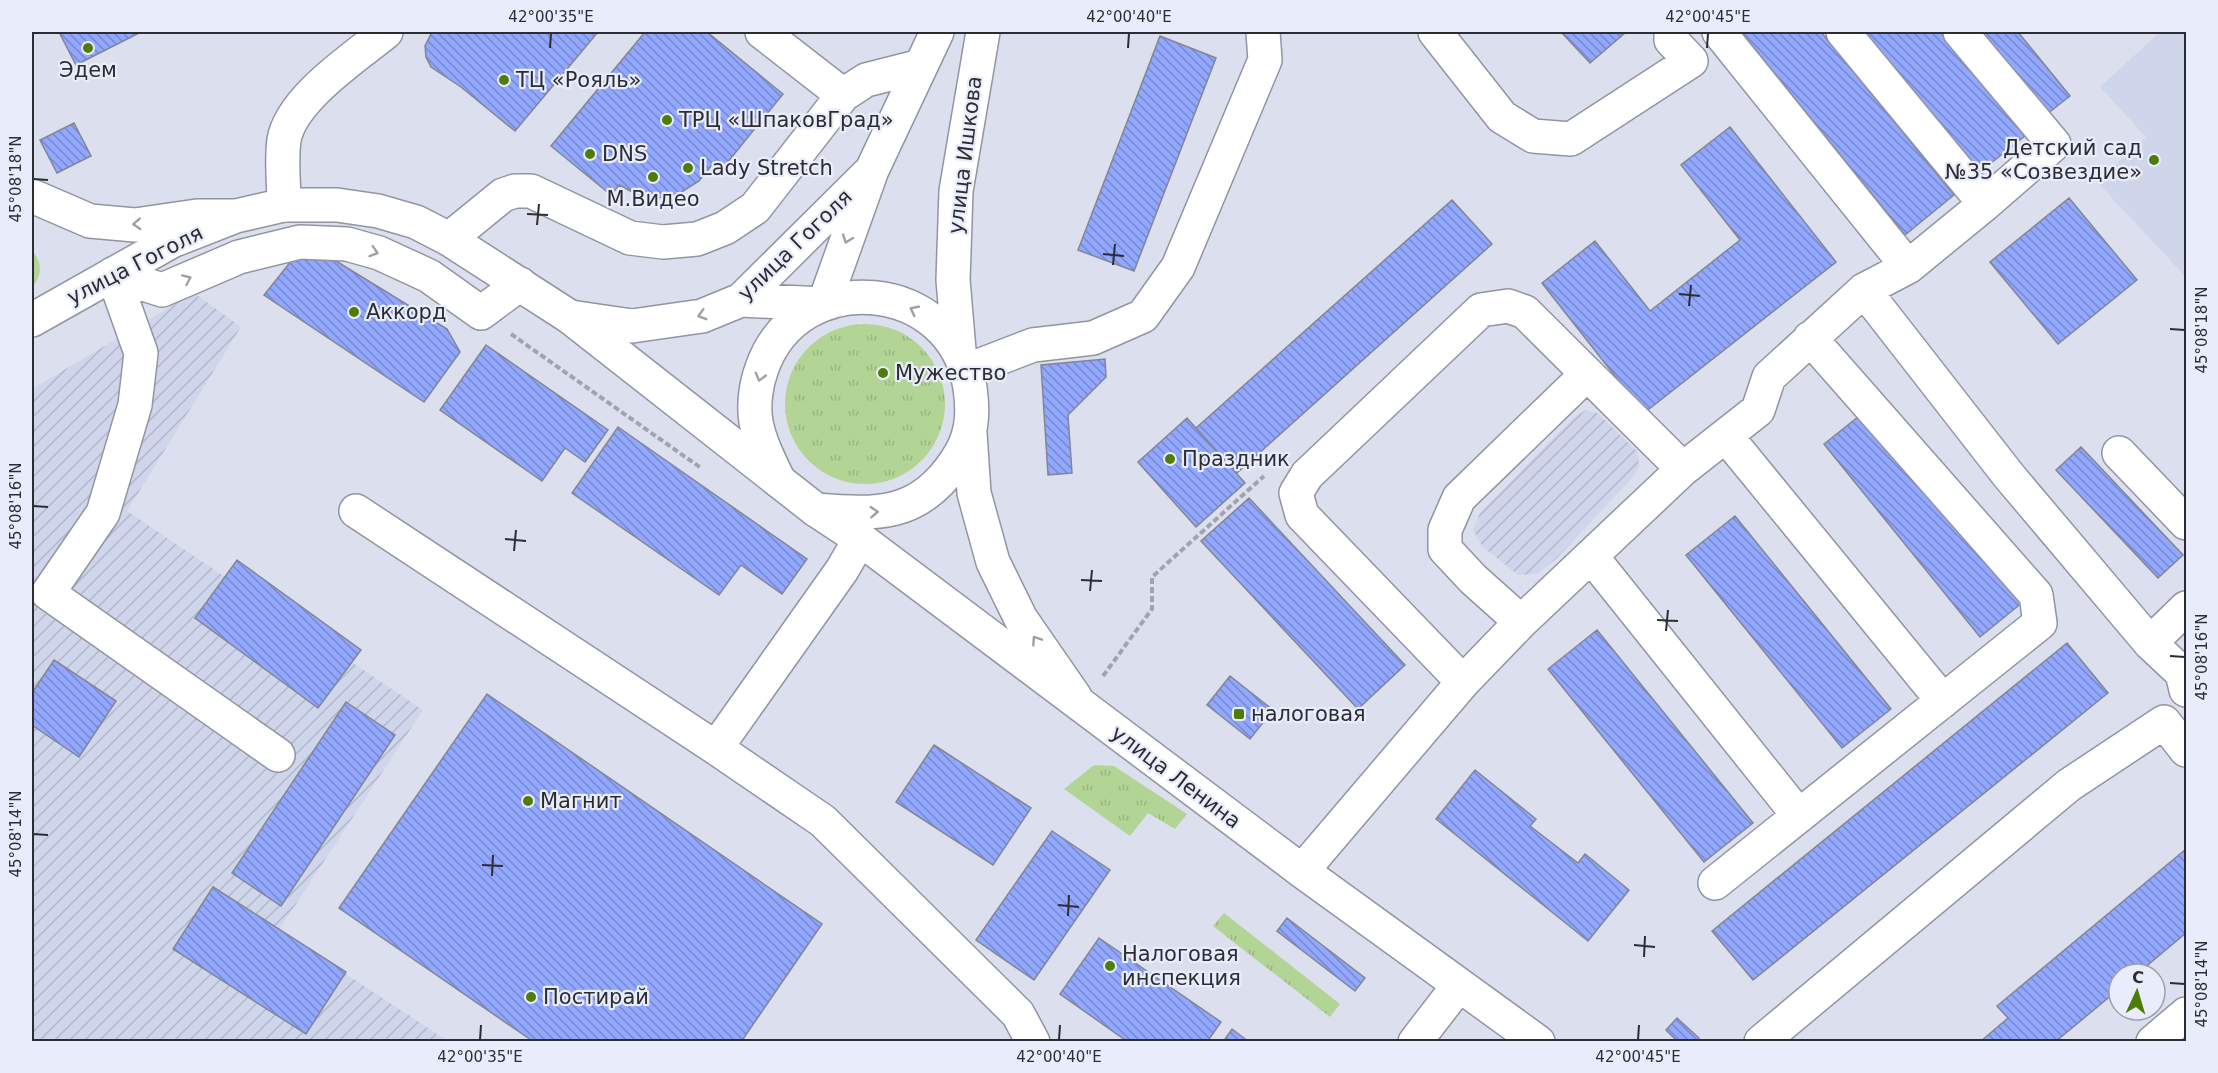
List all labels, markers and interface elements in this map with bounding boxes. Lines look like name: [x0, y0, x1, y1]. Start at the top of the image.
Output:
text: 42°00'35"E: [508, 8, 594, 26]
text: 42°00'40"E: [1086, 8, 1172, 26]
text: 42°00'45"E: [1665, 8, 1751, 26]
marker: Эдем: [81, 41, 95, 55]
place label: Эдем: [59, 58, 117, 82]
place label: ТЦ «Рояль»: [515, 68, 641, 92]
marker: ТЦ «Рояль»: [497, 73, 511, 87]
street label: улица Ишкова: [943, 75, 987, 235]
place label: ТРЦ «ШпаковГрад»: [678, 108, 894, 132]
marker: ТРЦ «ШпаковГрад»: [660, 113, 674, 127]
text: 45°08'18"N: [7, 135, 25, 223]
place label: Детский сад №35 «Созвездие»: [1945, 136, 2142, 184]
place label: DNS: [602, 142, 647, 166]
marker: DNS: [583, 147, 597, 161]
marker: Детский сад №35 «Созвездие»: [2147, 153, 2161, 167]
place label: Lady Stretch: [700, 156, 833, 180]
marker: Lady Stretch: [681, 161, 695, 175]
marker: M.Видео: [646, 170, 660, 184]
street label: улица Гоголя: [733, 185, 857, 305]
place label: M.Видео: [606, 187, 700, 211]
one-way arrow: [132, 217, 141, 230]
street label: улица Гоголя: [63, 220, 207, 310]
one-way arrow: [842, 233, 855, 244]
one-way arrow: [369, 245, 379, 257]
one-way arrow: [181, 275, 192, 287]
text: 45°08'18"N: [2193, 286, 2211, 374]
place label: Аккорд: [366, 300, 446, 324]
marker: Аккорд: [347, 305, 361, 319]
one-way arrow: [910, 305, 921, 317]
one-way arrow: [697, 308, 708, 320]
place label: Мужество: [895, 361, 1006, 385]
marker: Мужество: [876, 366, 890, 380]
one-way arrow: [755, 371, 767, 382]
place label: Праздник: [1182, 447, 1290, 471]
marker: Праздник: [1163, 452, 1177, 466]
text: 45°08'16"N: [7, 462, 25, 550]
one-way arrow: [870, 506, 879, 519]
text: 45°08'16"N: [2193, 613, 2211, 701]
one-way arrow: [1032, 636, 1043, 647]
place label: налоговая: [1251, 702, 1366, 726]
marker: налоговая: [1232, 707, 1246, 721]
street label: улица Ленина: [1106, 720, 1246, 834]
place label: Магнит: [540, 789, 622, 813]
text: 45°08'14"N: [7, 790, 25, 878]
marker: Магнит: [521, 794, 535, 808]
text: 45°08'14"N: [2193, 940, 2211, 1028]
place label: Налоговая инспекция: [1122, 942, 1241, 990]
marker: Налоговая инспекция: [1103, 959, 1117, 973]
north arrow: [2107, 962, 2167, 1022]
text: С: [2131, 968, 2145, 987]
place label: Постирай: [543, 985, 649, 1009]
marker: Постирай: [524, 990, 538, 1004]
text: 42°00'35"E: [437, 1048, 523, 1066]
text: 42°00'40"E: [1016, 1048, 1102, 1066]
text: 42°00'45"E: [1595, 1048, 1681, 1066]

